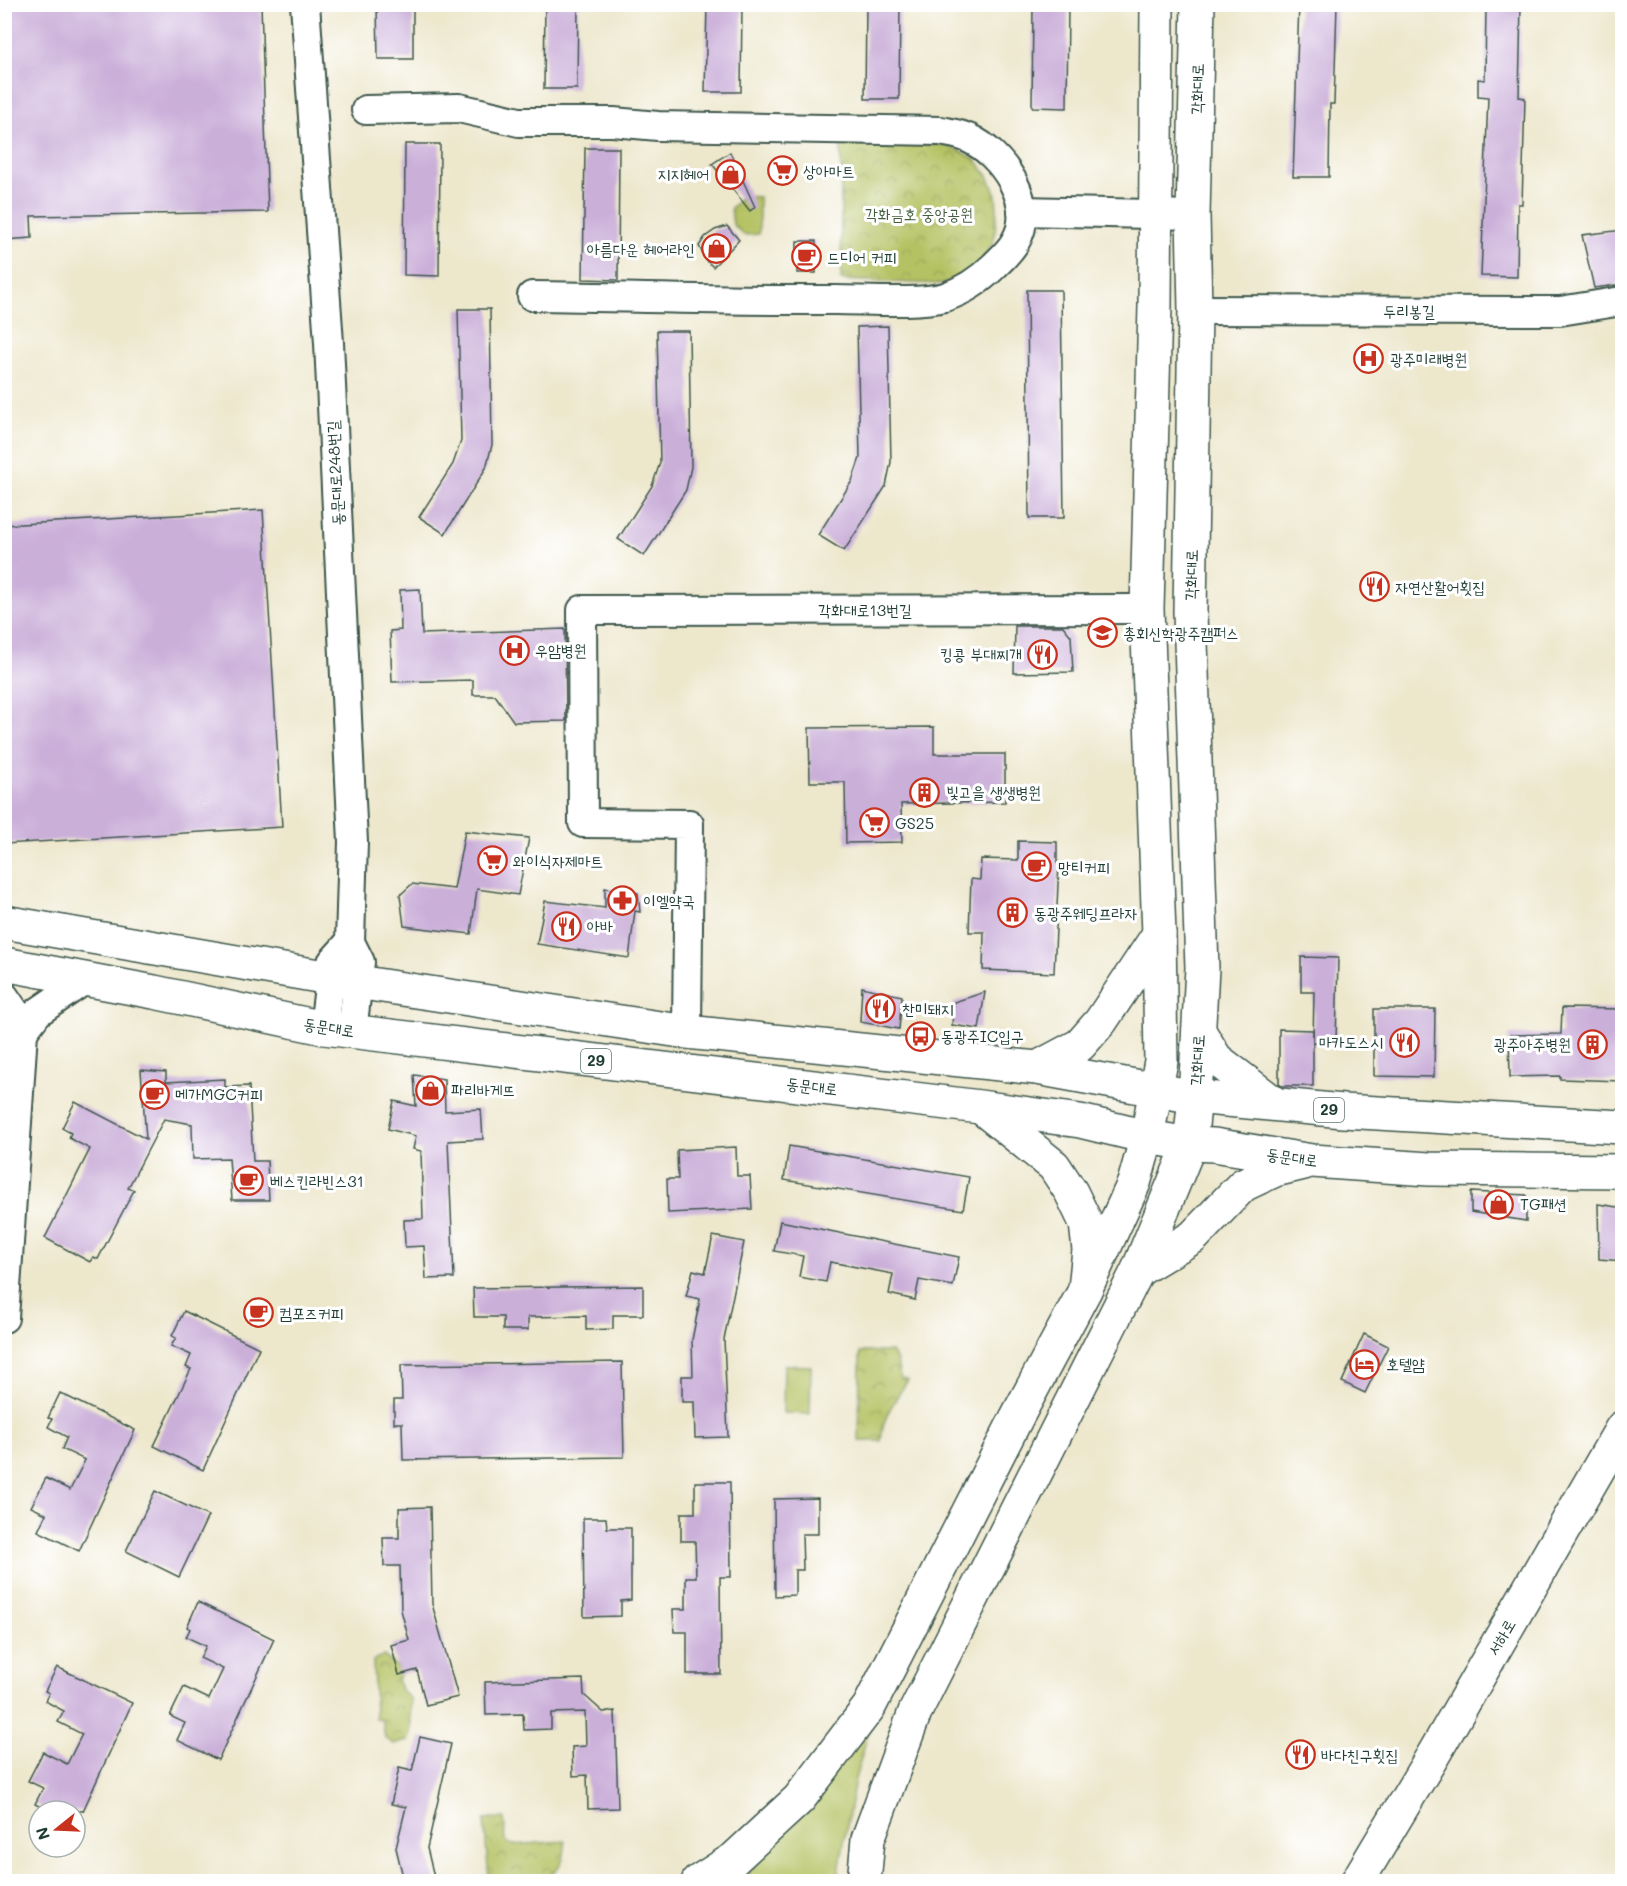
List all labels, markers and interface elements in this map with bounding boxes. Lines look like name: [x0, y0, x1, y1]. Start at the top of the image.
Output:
street label: 각화대로: [1186, 63, 1207, 115]
supermarket icon: 상아마트: [766, 155, 798, 187]
shop icon: 지지헤어: [714, 158, 746, 190]
place label: 상아마트: [803, 160, 855, 181]
place label: 지지헤어: [658, 163, 709, 184]
park label: 각화금호 중앙공원: [865, 203, 973, 224]
shop icon: 아름다운 헤어라인: [700, 233, 732, 265]
place label: 아름다운 헤어라인: [587, 238, 695, 259]
cafe icon: 드디어 커피: [790, 241, 822, 273]
place label: 드디어 커피: [827, 246, 897, 267]
street label: 두리봉길: [1383, 300, 1435, 321]
hospital icon: 광주미래병원: [1353, 343, 1385, 375]
place label: 광주미래병원: [1390, 348, 1467, 369]
street label: 동문대로248번길: [321, 420, 348, 526]
street label: 각화대로: [1180, 549, 1201, 601]
restaurant icon: 자연산활어횟집: [1358, 571, 1390, 603]
place label: 자연산활어횟집: [1395, 576, 1485, 597]
street label: 각화대로13번길: [818, 599, 912, 620]
school or university icon: 총회신학광주캠퍼스: [1086, 617, 1118, 649]
place label: 총회신학광주캠퍼스: [1123, 622, 1239, 643]
hospital icon: 우암병원: [498, 634, 530, 666]
restaurant icon: 킹콩 부대찌개: [1027, 638, 1059, 670]
place label: 우암병원: [535, 639, 587, 660]
place label: 킹콩 부대찌개: [940, 643, 1022, 664]
building icon: 빛고을 생생병원: [909, 776, 941, 808]
place label: 빛고을 생생병원: [946, 781, 1041, 802]
supermarket icon: GS25: [858, 807, 890, 839]
place label: GS25: [895, 812, 934, 833]
supermarket icon: 와이식자제마트: [476, 845, 508, 877]
place label: 와이식자제마트: [513, 850, 603, 871]
cafe icon: 망티커피: [1021, 851, 1053, 883]
place label: 망티커피: [1058, 856, 1110, 877]
pharmacy icon: 이엘약국: [606, 885, 638, 917]
place label: 이엘약국: [643, 890, 695, 911]
building icon: 동광주웨딩프라자: [997, 897, 1029, 929]
place label: 동광주웨딩프라자: [1034, 902, 1137, 923]
restaurant icon: 아바: [550, 910, 582, 942]
place label: 아바: [587, 915, 613, 936]
restaurant icon: 찬미돼지: [865, 993, 897, 1025]
place label: 찬미돼지: [902, 998, 954, 1019]
street label: 동문대로: [302, 1012, 356, 1041]
bus stop icon: 동광주IC입구: [904, 1020, 936, 1052]
place label: 동광주IC입구: [941, 1025, 1024, 1046]
restaurant icon: 마카도스시: [1388, 1026, 1420, 1058]
building icon: 광주아주병원: [1576, 1028, 1608, 1060]
place label: 마카도스시: [1319, 1031, 1383, 1052]
place label: 광주아주병원: [1494, 1033, 1571, 1054]
street label: 각화대로: [1185, 1034, 1208, 1086]
road number: 29: [581, 1049, 611, 1073]
street label: 동문대로: [785, 1072, 839, 1099]
shop icon: 파리바게뜨: [414, 1074, 446, 1106]
cafe icon: 메가MGC커피: [138, 1078, 170, 1110]
place label: 파리바게뜨: [451, 1079, 515, 1100]
place label: 메가MGC커피: [175, 1083, 263, 1104]
road number: 29: [1314, 1098, 1344, 1122]
street label: 동문대로: [1265, 1143, 1319, 1170]
cafe icon: 베스킨라빈스31: [233, 1165, 265, 1197]
place label: 베스킨라빈스31: [270, 1170, 364, 1191]
shop icon: TG패션: [1483, 1188, 1515, 1220]
place label: TG패션: [1520, 1193, 1567, 1214]
cafe icon: 컴포즈커피: [242, 1297, 274, 1329]
place label: 컴포즈커피: [279, 1302, 343, 1323]
hotel icon: 호텔얌: [1349, 1348, 1381, 1380]
place label: 호텔얌: [1386, 1353, 1425, 1374]
street label: 서하로: [1482, 1615, 1519, 1659]
restaurant icon: 바다친구횟집: [1284, 1739, 1316, 1771]
place label: 바다친구횟집: [1321, 1744, 1398, 1765]
north arrow: [27, 1799, 87, 1859]
text: N: [30, 1825, 54, 1843]

